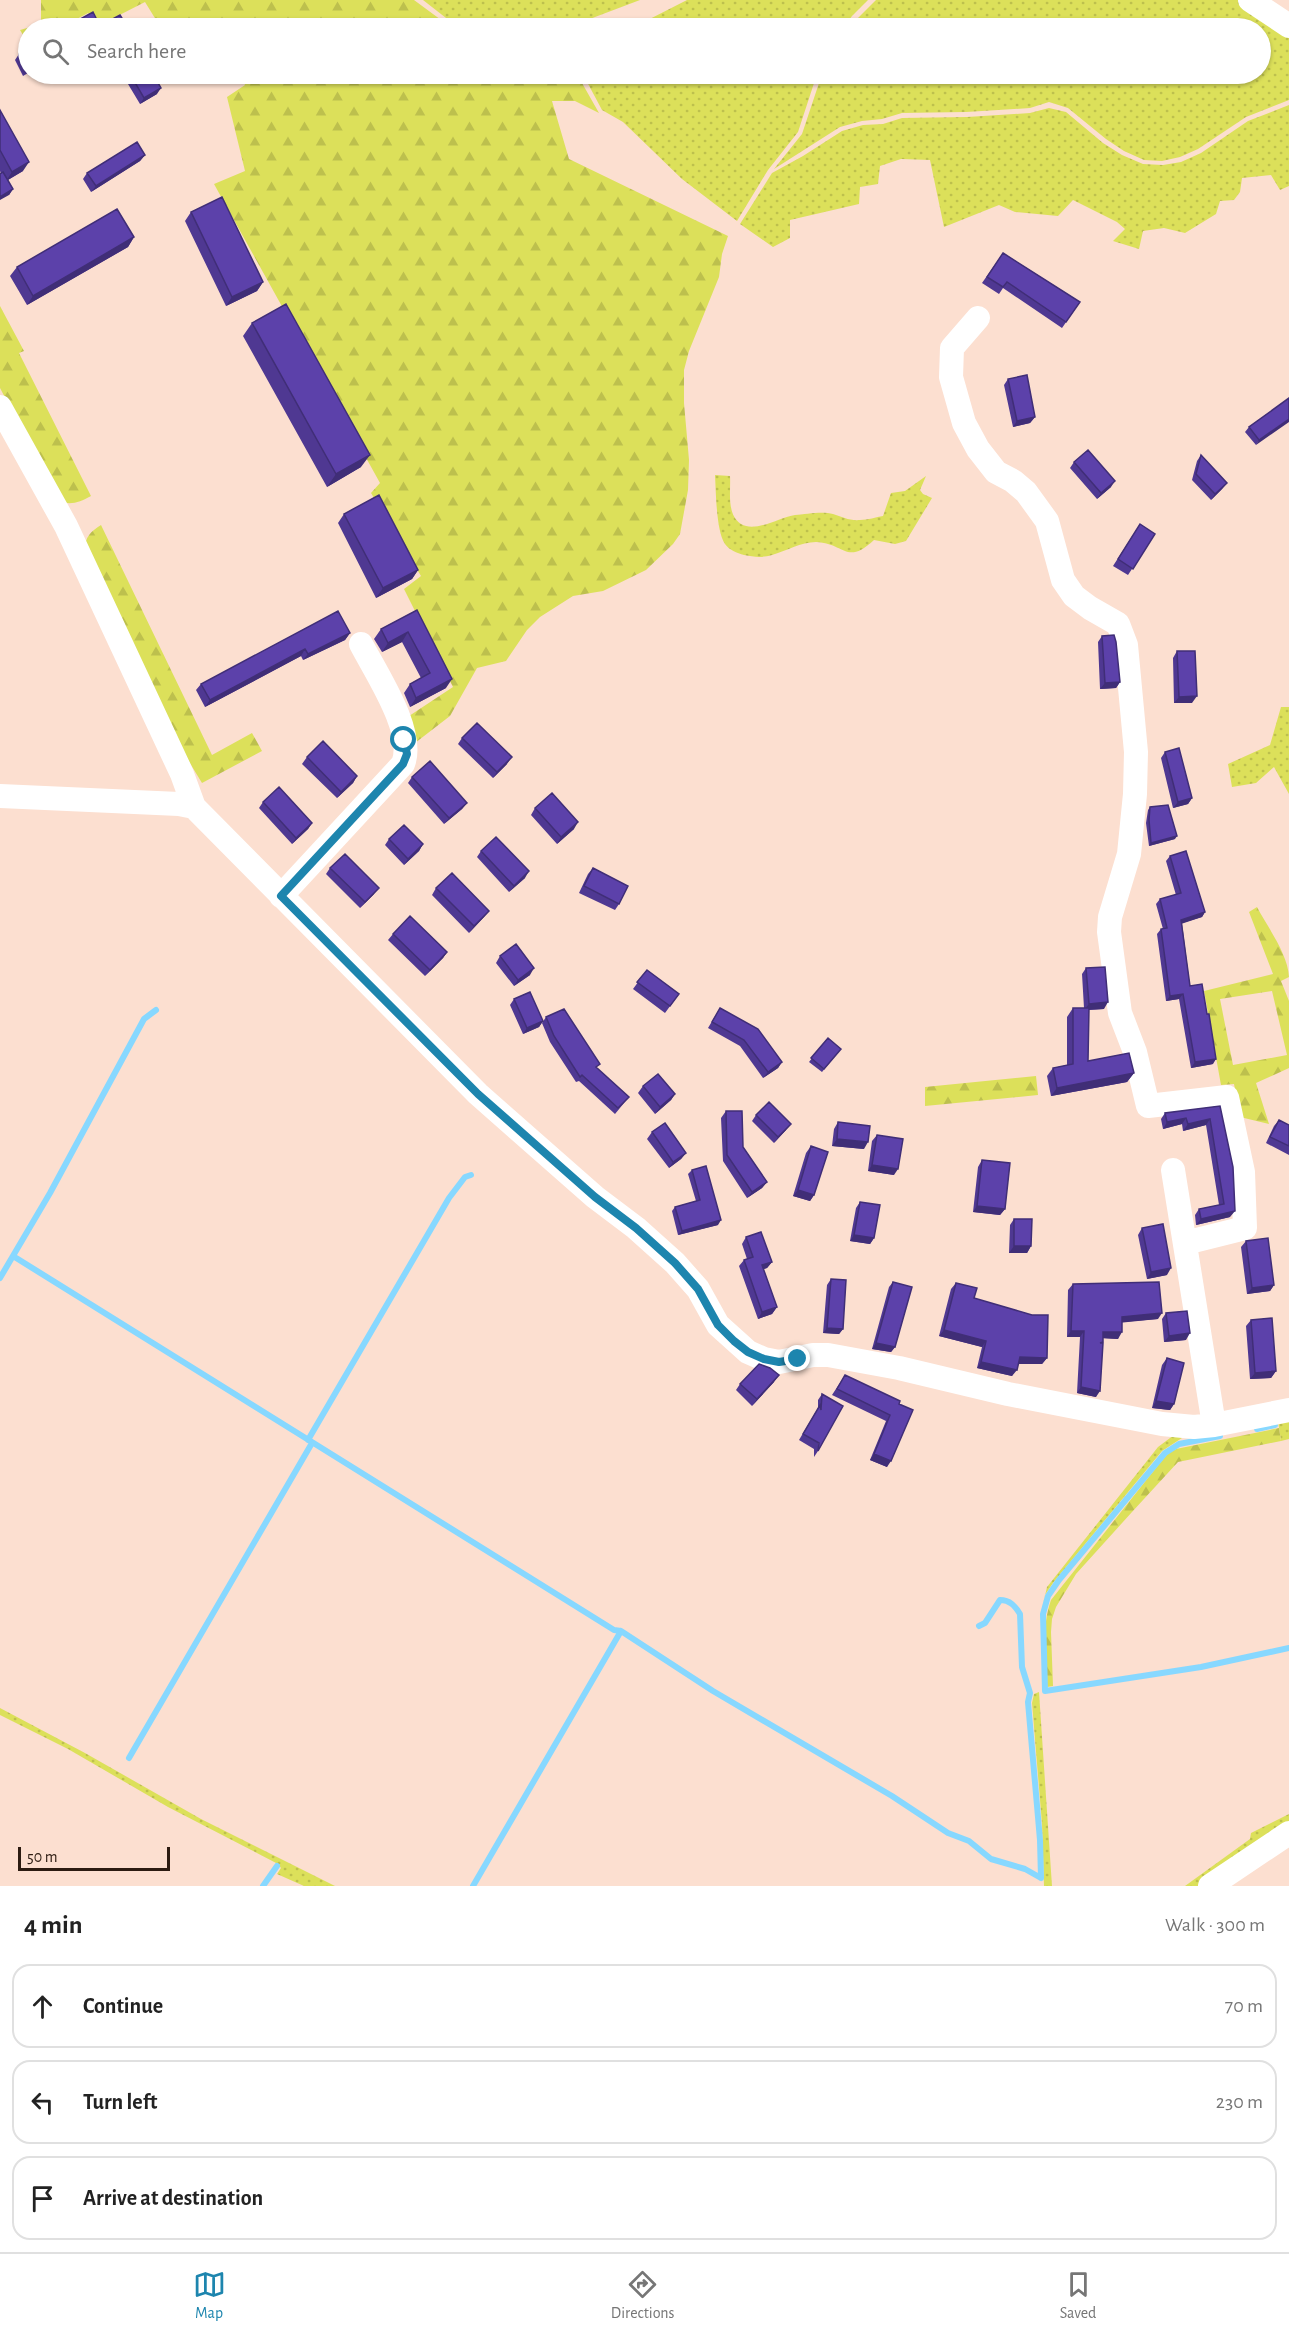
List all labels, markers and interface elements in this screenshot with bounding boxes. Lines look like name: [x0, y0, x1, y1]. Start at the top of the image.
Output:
search box: [18, 18, 1271, 84]
icon: search: [39, 35, 72, 68]
text: Search here: [87, 40, 186, 62]
route start: [390, 726, 416, 752]
route end: [784, 1345, 810, 1371]
scale bar: [18, 1844, 170, 1872]
text: 50 m: [27, 1849, 58, 1865]
text: 4 min: [24, 1912, 83, 1938]
text: Walk · 300 m: [1165, 1915, 1265, 1935]
icon: ahead: [26, 1990, 59, 2023]
text: Continue: [83, 1995, 163, 2017]
text: 70 m: [1225, 1996, 1263, 2016]
icon: left: [26, 2086, 59, 2119]
text: Turn left: [83, 2091, 157, 2113]
text: 230 m: [1216, 2092, 1263, 2112]
icon: arrive: [26, 2182, 59, 2215]
text: Arrive at destination: [83, 2187, 263, 2209]
tab: Map: [193, 2268, 226, 2323]
tab: Directions: [611, 2268, 675, 2323]
tab: Saved: [1060, 2268, 1096, 2323]

